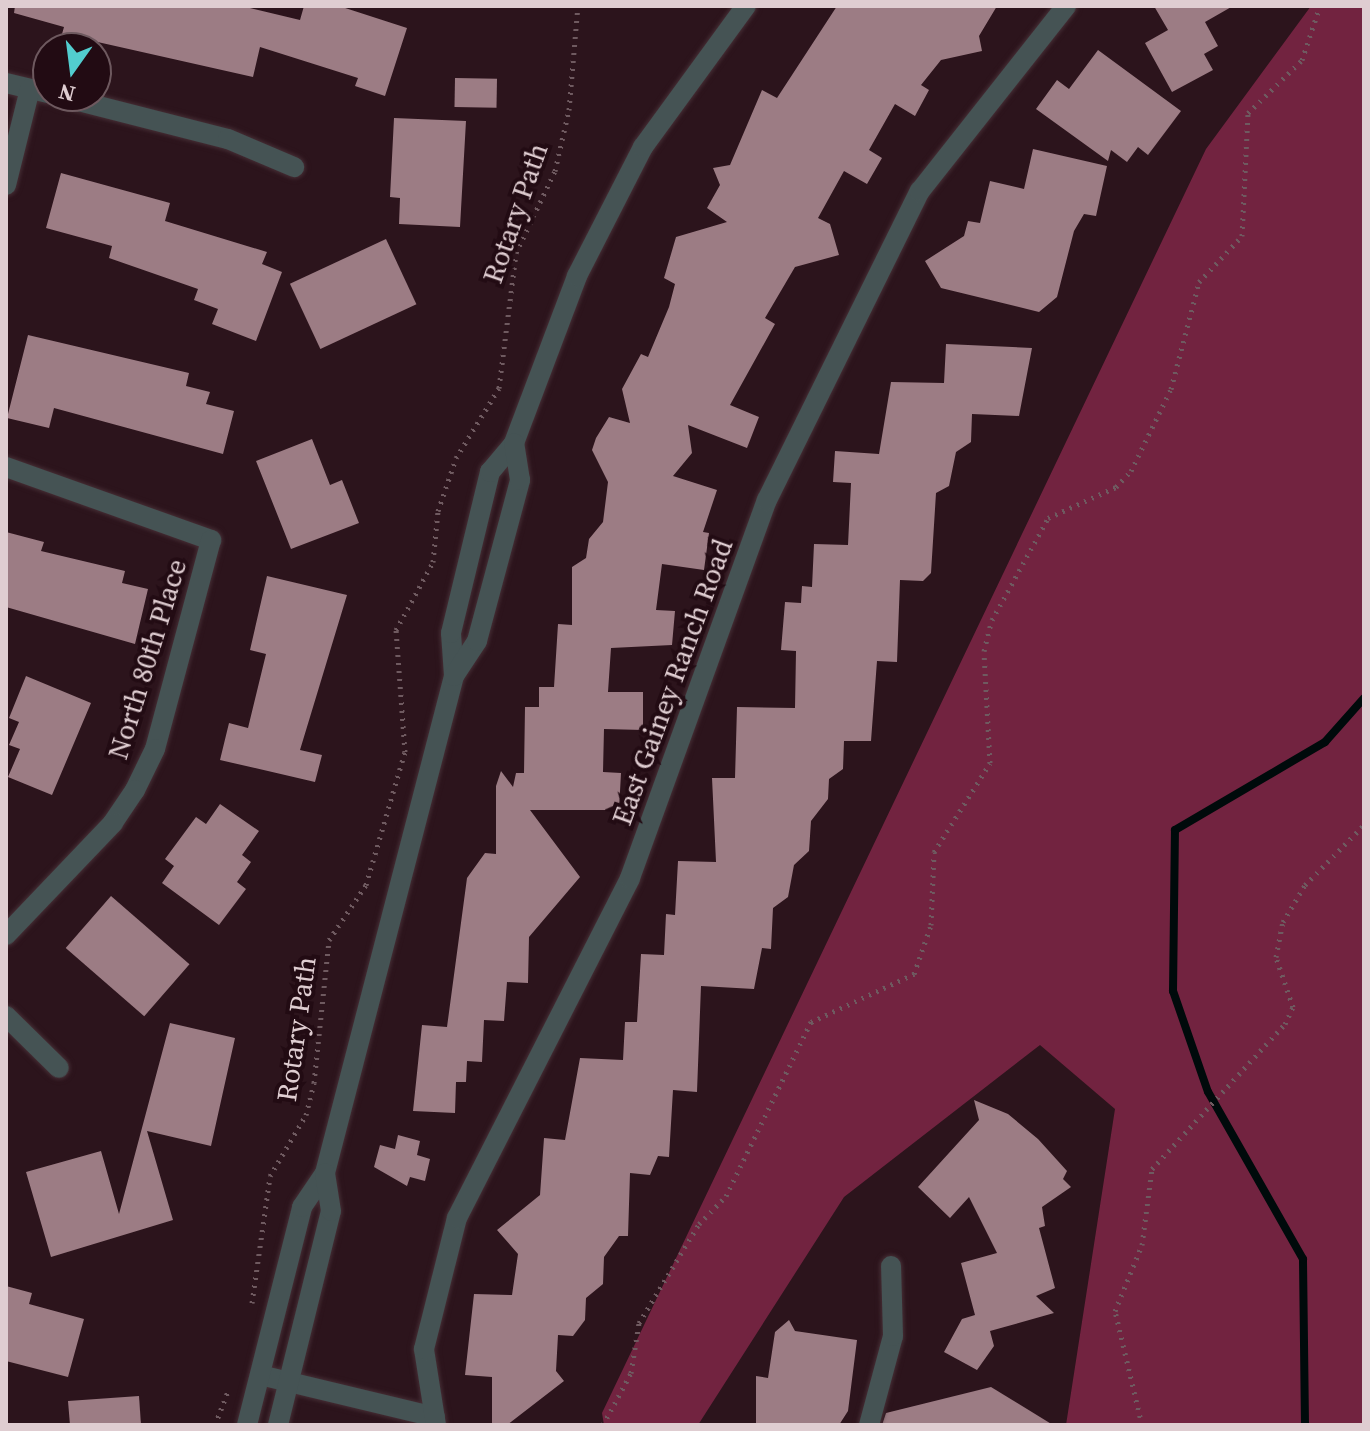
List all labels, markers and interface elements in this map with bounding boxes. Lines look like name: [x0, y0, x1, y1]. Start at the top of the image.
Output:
north arrow: [32, 32, 112, 112]
text: N: [55, 77, 78, 110]
street label: Rotary Path: [475, 139, 555, 287]
street label: East Gainey Ranch Road: [605, 534, 739, 830]
street label: North 80th Place: [101, 555, 193, 763]
street label: Rotary Path: [269, 954, 323, 1104]

